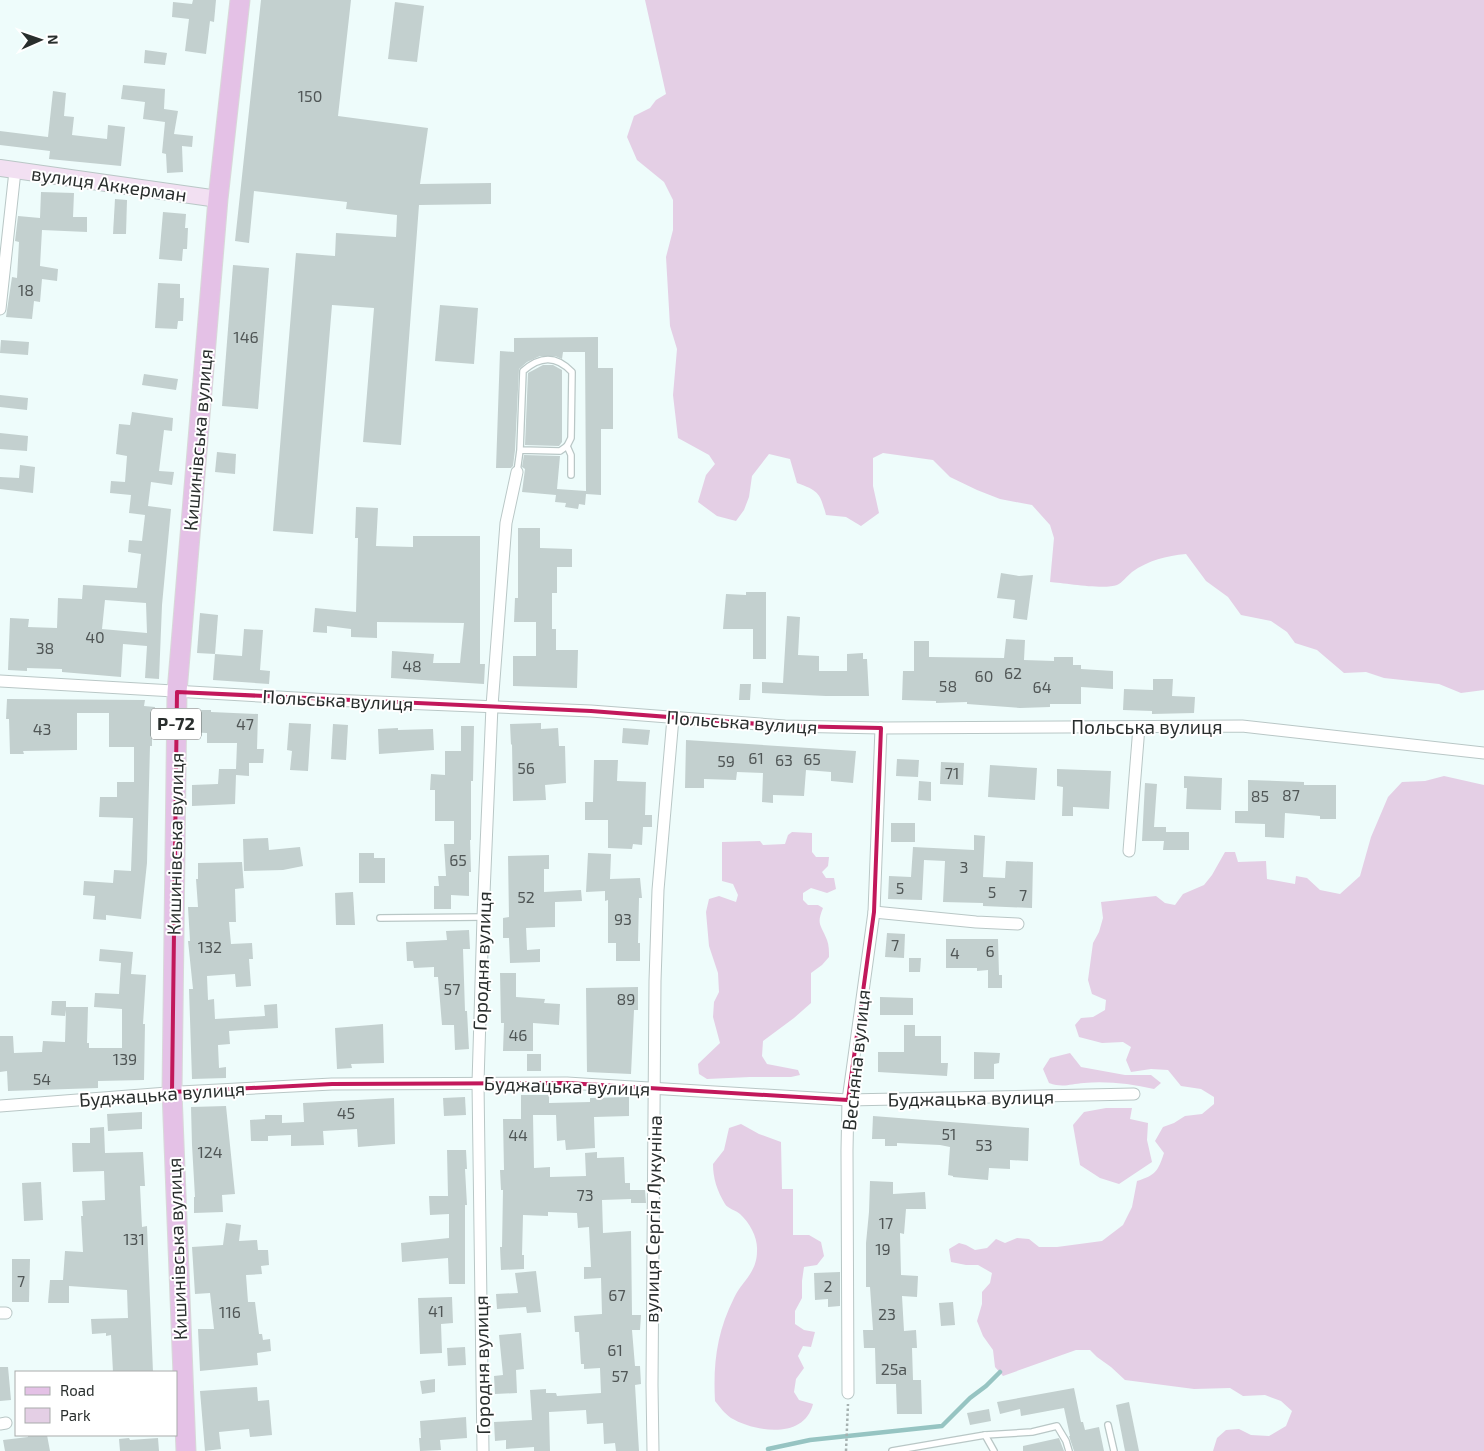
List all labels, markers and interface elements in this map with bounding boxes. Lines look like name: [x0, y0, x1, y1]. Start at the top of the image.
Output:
north arrow: [15, 15, 65, 65]
text: N: [45, 34, 62, 45]
house number: 150: [298, 86, 322, 105]
street label: вулиця Аккерман: [30, 161, 188, 207]
house number: 18: [18, 280, 34, 299]
house number: 146: [233, 327, 259, 346]
street label: Кишинівська вулиця: [178, 348, 218, 532]
house number: 40: [85, 627, 105, 646]
house number: 38: [36, 638, 54, 657]
house number: 48: [402, 656, 422, 675]
house number: 62: [1004, 663, 1022, 682]
house number: 60: [975, 666, 993, 685]
house number: 58: [939, 676, 957, 695]
house number: 64: [1033, 677, 1052, 696]
street label: Польська вулиця: [262, 684, 414, 716]
street label: Польська вулиця: [666, 705, 818, 739]
road number: Р-72: [151, 709, 201, 740]
house number: 47: [236, 714, 254, 733]
street label: Польська вулиця: [1071, 715, 1223, 739]
house number: 43: [33, 719, 51, 738]
house number: 61: [748, 748, 764, 767]
house number: 65: [803, 749, 821, 768]
house number: 63: [775, 750, 793, 769]
house number: 59: [717, 751, 735, 770]
street label: Кишинівська вулиця: [161, 752, 189, 936]
house number: 56: [517, 758, 535, 777]
house number: 71: [945, 763, 959, 782]
house number: 87: [1282, 785, 1300, 804]
house number: 85: [1251, 786, 1269, 805]
house number: 65: [449, 850, 467, 869]
house number: 3: [960, 857, 968, 876]
house number: 5: [896, 878, 904, 897]
house number: 5: [988, 882, 996, 901]
house number: 7: [1019, 885, 1027, 904]
house number: 52: [517, 887, 535, 906]
street label: Городня вулиця: [468, 891, 496, 1031]
house number: 93: [614, 909, 632, 928]
house number: 7: [891, 935, 899, 954]
house number: 132: [198, 937, 222, 956]
house number: 6: [985, 941, 995, 960]
house number: 4: [950, 943, 960, 962]
house number: 57: [444, 979, 460, 998]
street label: Весняна вулиця: [837, 988, 875, 1132]
house number: 89: [617, 989, 635, 1008]
house number: 46: [509, 1025, 528, 1044]
house number: 139: [113, 1049, 137, 1068]
house number: 54: [33, 1069, 51, 1088]
street label: Буджацька вулиця: [483, 1071, 651, 1101]
street label: Буджацька вулиця: [78, 1076, 246, 1112]
street label: Буджацька вулиця: [888, 1085, 1054, 1111]
house number: 45: [337, 1103, 355, 1122]
street label: вулиця Сергія Лукуніна: [639, 1115, 667, 1323]
house number: 51: [942, 1124, 956, 1143]
house number: 44: [508, 1125, 528, 1144]
house number: 53: [975, 1135, 993, 1154]
house number: 124: [197, 1142, 223, 1161]
street label: Кишинівська вулиця: [162, 1157, 192, 1341]
house number: 73: [576, 1185, 594, 1204]
house number: 17: [879, 1213, 893, 1232]
house number: 131: [123, 1229, 145, 1248]
house number: 19: [875, 1239, 891, 1258]
house number: 7: [17, 1271, 25, 1290]
house number: 2: [824, 1276, 833, 1295]
house number: 67: [608, 1285, 626, 1304]
street label: Городня вулиця: [469, 1295, 495, 1435]
house number: 41: [428, 1301, 444, 1320]
house number: 116: [219, 1302, 241, 1321]
house number: 23: [878, 1304, 896, 1323]
house number: 61: [607, 1340, 623, 1359]
house number: 25а: [881, 1359, 907, 1378]
house number: 57: [612, 1366, 628, 1385]
legend: [15, 1371, 178, 1436]
text: Road: [60, 1381, 95, 1399]
text: Park: [60, 1406, 91, 1424]

